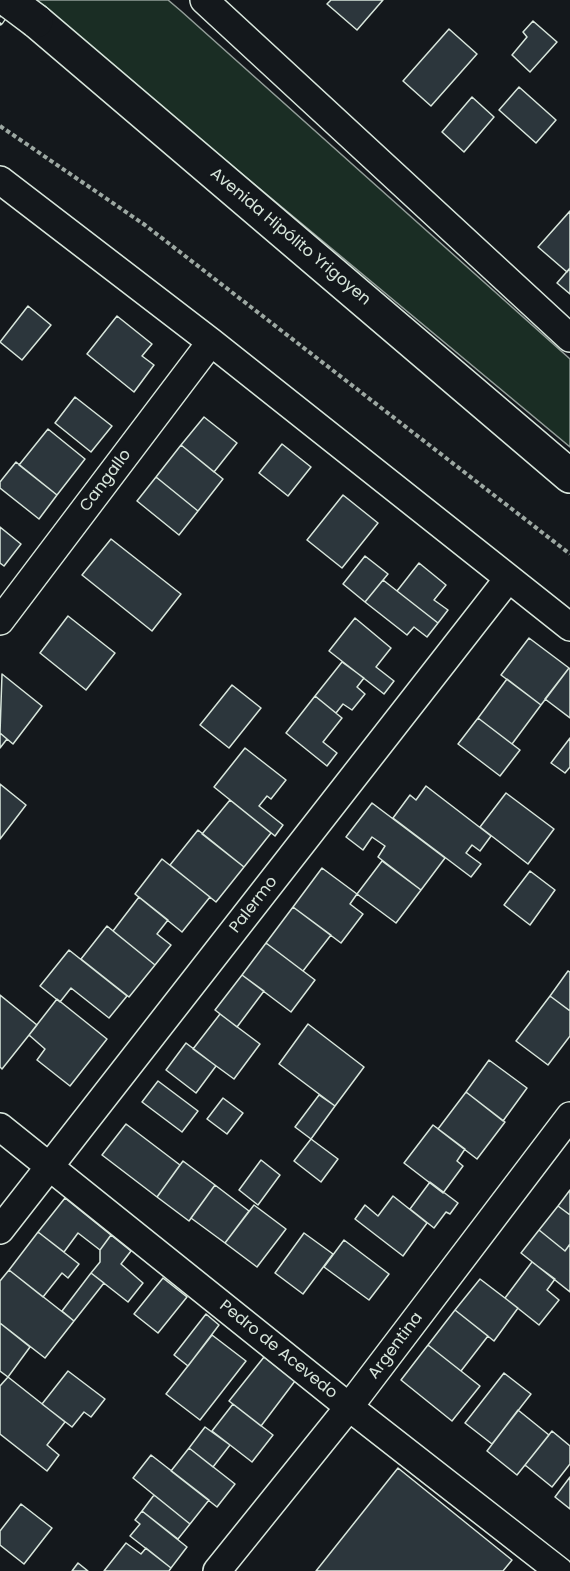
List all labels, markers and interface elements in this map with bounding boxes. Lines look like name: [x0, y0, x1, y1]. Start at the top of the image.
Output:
street label: Avenida Hipólito Yrigoyen: [206, 164, 374, 310]
street label: Cangallo: [76, 446, 136, 516]
street label: Palermo: [226, 873, 282, 937]
street label: Pedro de Acevedo: [215, 1297, 341, 1403]
street label: Argentina: [365, 1309, 427, 1383]

